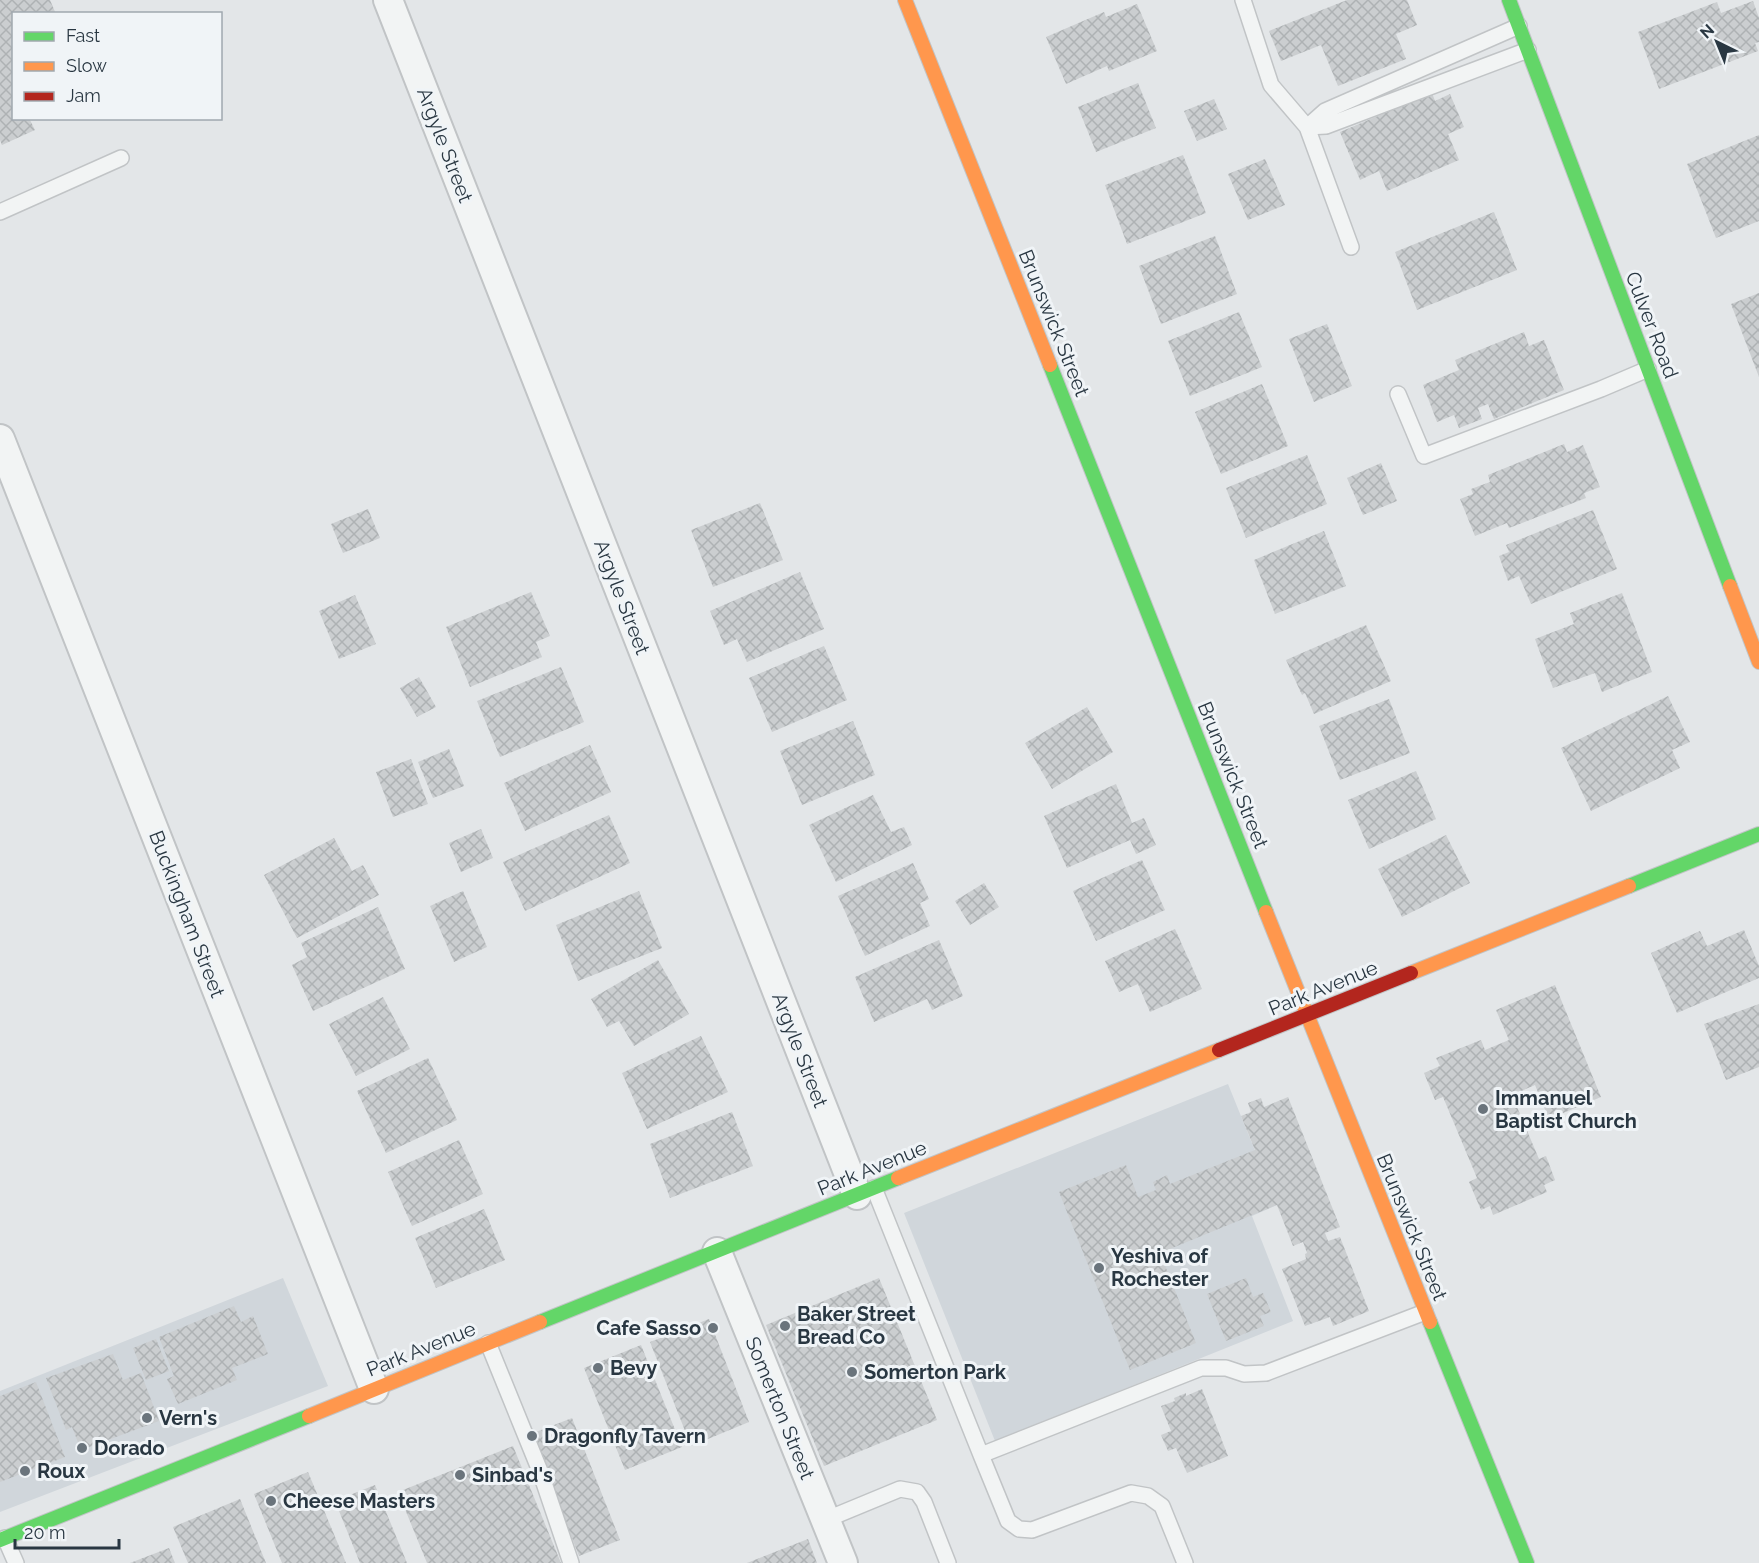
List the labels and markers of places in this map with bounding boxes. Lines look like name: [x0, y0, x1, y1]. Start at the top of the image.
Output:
place label: Immanuel Baptist Church: [1495, 1086, 1637, 1133]
marker: Immanuel Baptist Church: [1476, 1102, 1490, 1116]
place label: Yeshiva of Rochester: [1111, 1244, 1209, 1291]
marker: Yeshiva of Rochester: [1092, 1261, 1106, 1275]
place label: Baker Street Bread Co: [797, 1302, 916, 1349]
place label: Cafe Sasso: [596, 1316, 701, 1340]
marker: Baker Street Bread Co: [778, 1319, 792, 1333]
marker: Cafe Sasso: [706, 1321, 720, 1335]
place label: Bevy: [610, 1356, 657, 1380]
place label: Somerton Park: [864, 1360, 1007, 1384]
marker: Bevy: [591, 1361, 605, 1375]
marker: Somerton Park: [845, 1365, 859, 1379]
place label: Vern's: [159, 1406, 217, 1430]
marker: Vern's: [140, 1411, 154, 1425]
place label: Dragonfly Tavern: [544, 1424, 706, 1448]
marker: Dragonfly Tavern: [525, 1429, 539, 1443]
place label: Dorado: [94, 1436, 165, 1460]
marker: Dorado: [75, 1441, 89, 1455]
place label: Roux: [37, 1459, 85, 1483]
place label: Sinbad's: [472, 1463, 553, 1487]
marker: Roux: [18, 1464, 32, 1478]
marker: Sinbad's: [453, 1468, 467, 1482]
place label: Cheese Masters: [283, 1489, 435, 1513]
marker: Cheese Masters: [264, 1494, 278, 1508]

